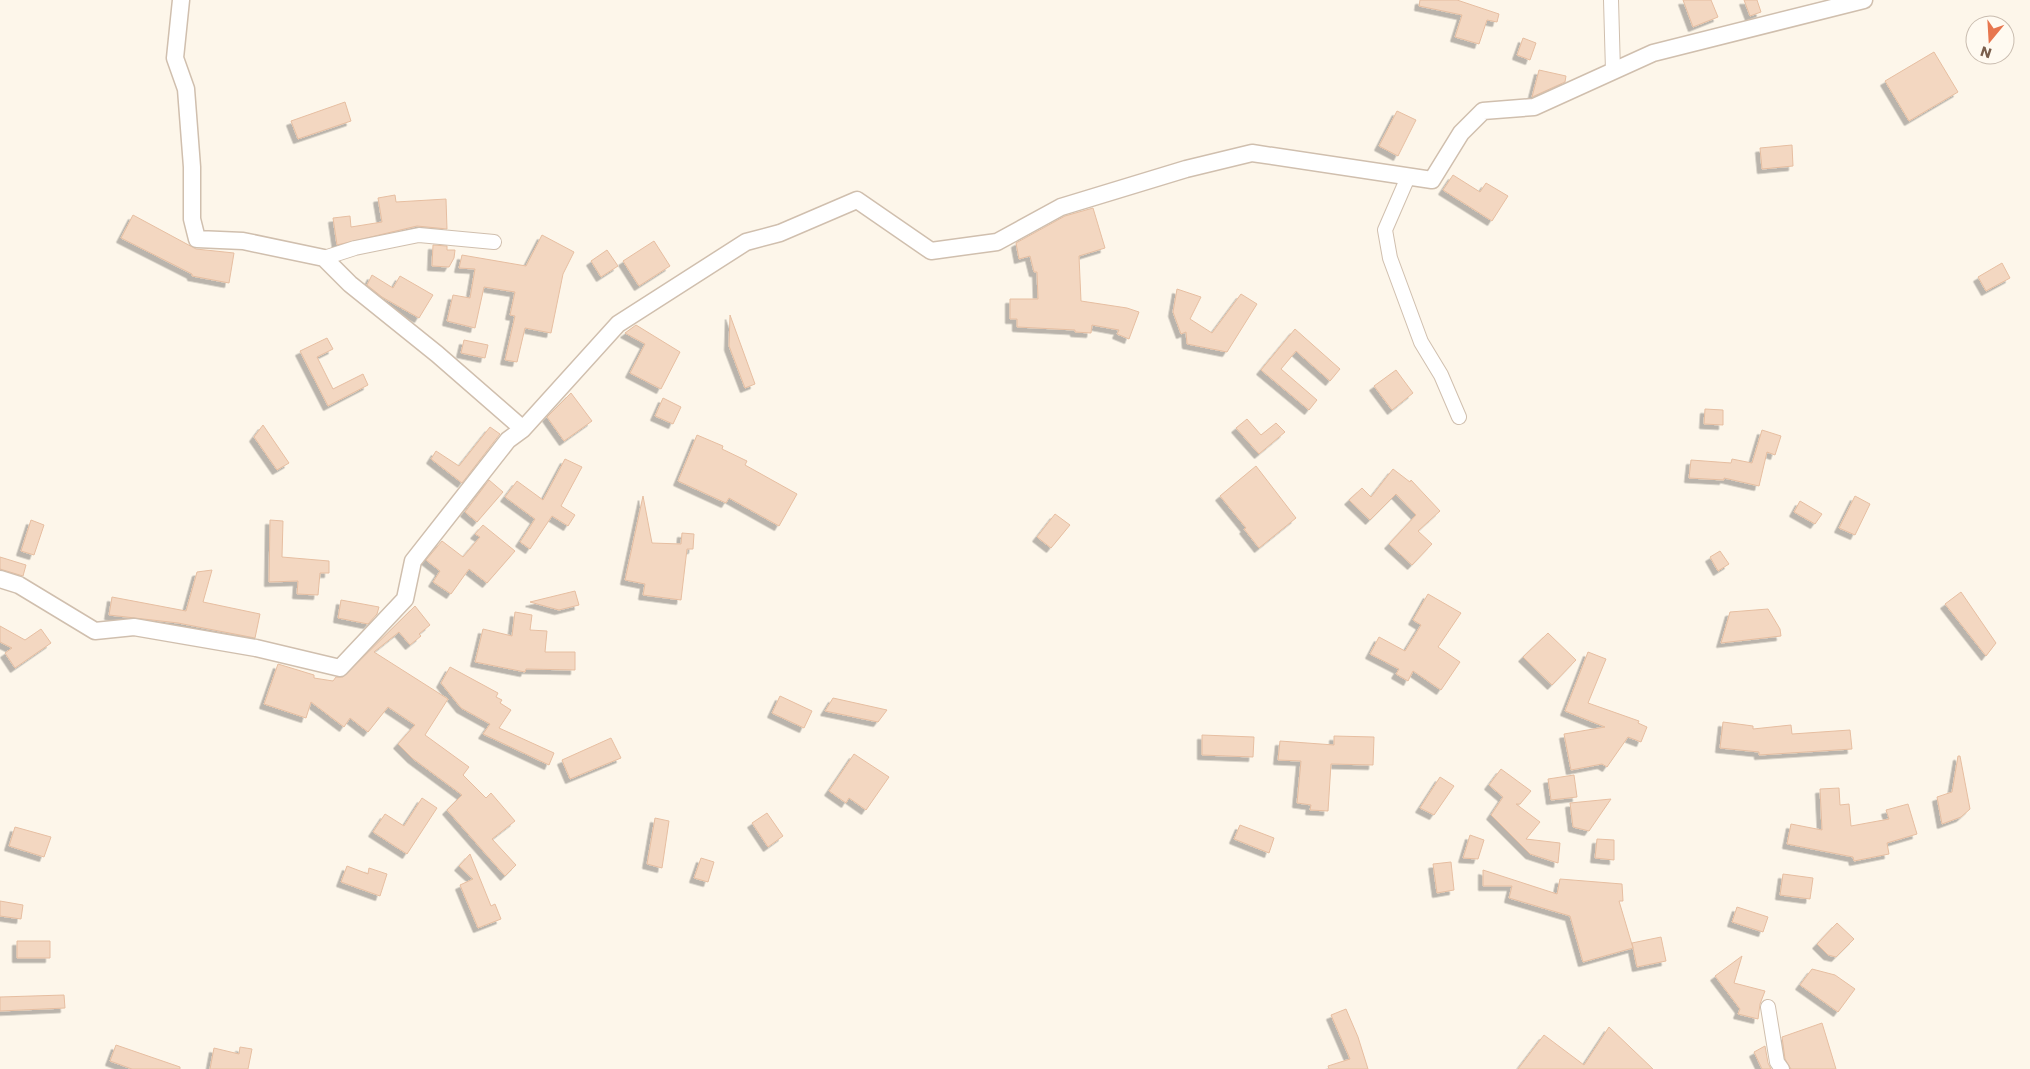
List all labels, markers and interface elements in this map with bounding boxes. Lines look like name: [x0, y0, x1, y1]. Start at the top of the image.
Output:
north arrow: [1965, 15, 2015, 65]
text: N: [1978, 41, 1994, 64]

